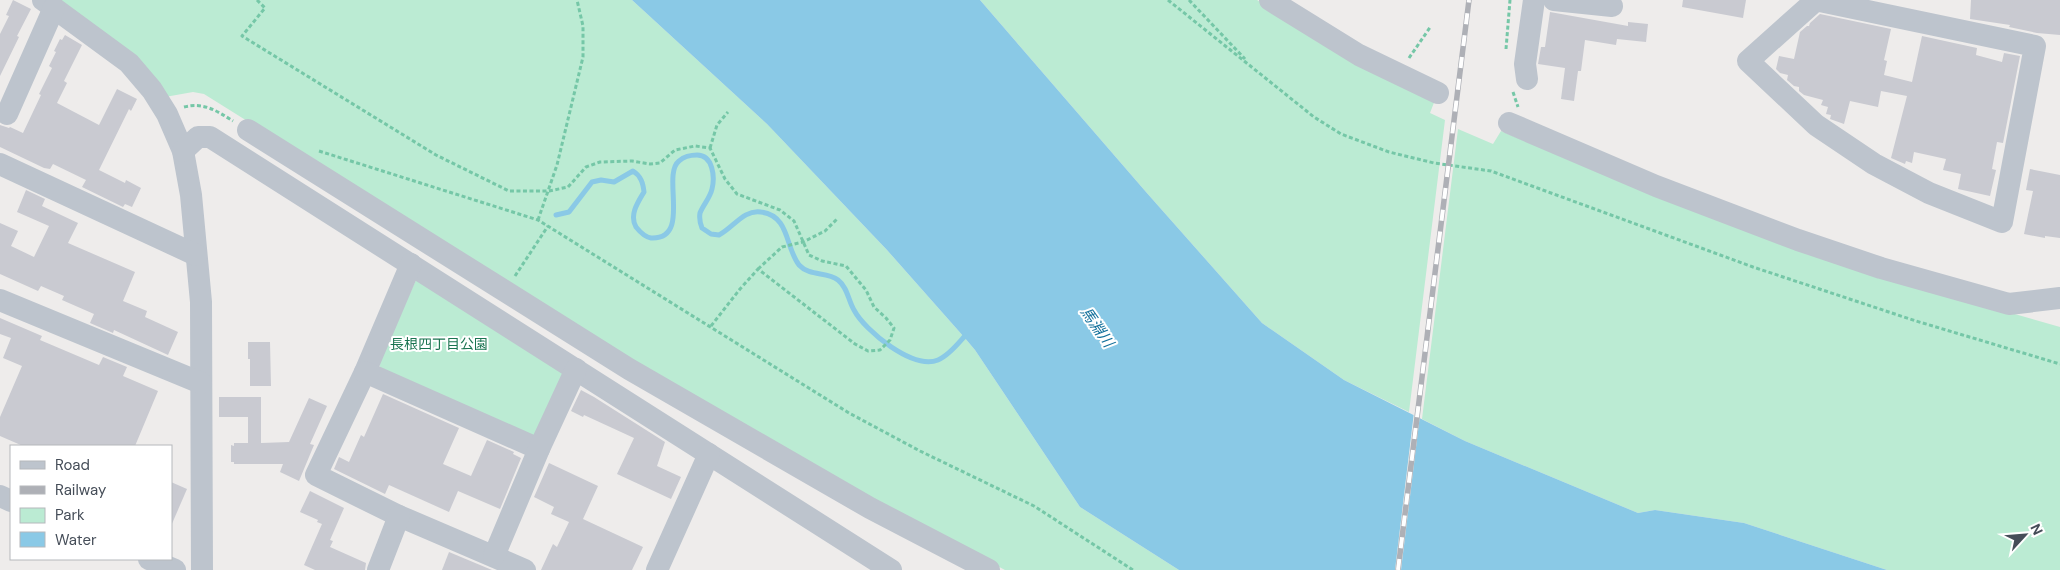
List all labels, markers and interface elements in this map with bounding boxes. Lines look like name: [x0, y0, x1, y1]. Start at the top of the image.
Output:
water label: 馬淵川: [1076, 303, 1119, 353]
park label: 長根四丁目公園: [390, 335, 488, 353]
legend: [10, 445, 172, 560]
text: Road: [55, 455, 90, 475]
text: Railway: [55, 480, 107, 500]
text: Park: [55, 505, 85, 525]
north arrow: [2000, 510, 2050, 560]
text: N: [2026, 521, 2047, 538]
text: Water: [55, 530, 97, 550]

